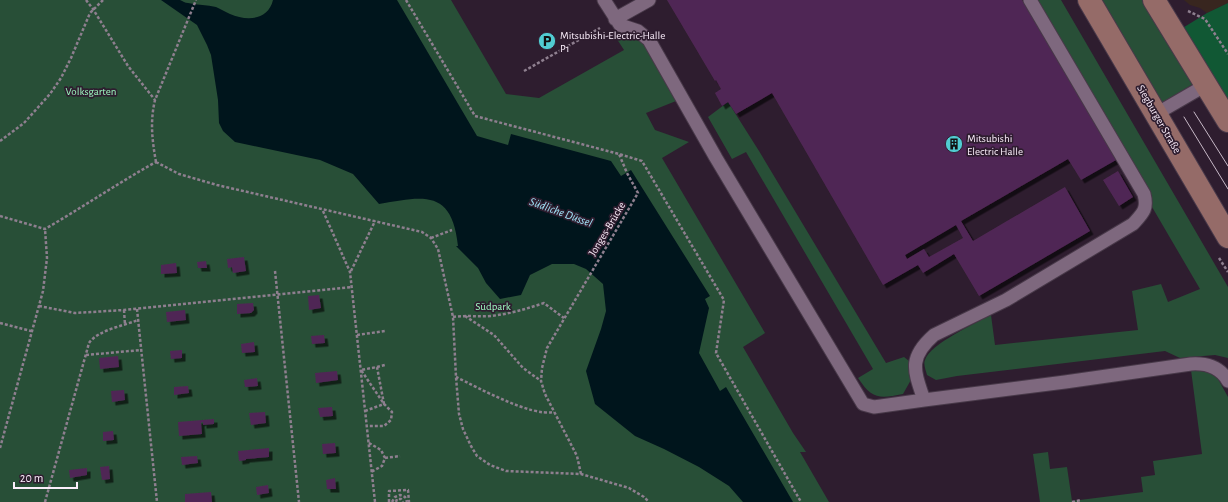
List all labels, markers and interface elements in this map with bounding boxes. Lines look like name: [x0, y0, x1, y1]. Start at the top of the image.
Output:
place label: Mitsubishi-Electric-Halle P1: [560, 30, 665, 54]
parking icon: Mitsubishi-Electric-Halle P1: [537, 31, 557, 51]
street label: Siegburger Straße: [1135, 83, 1183, 155]
park label: Volksgarten: [66, 86, 116, 97]
place label: Mitsubishi Electric Halle: [967, 133, 1023, 157]
building icon: Mitsubishi Electric Halle: [944, 134, 964, 154]
water label: Südliche Düssel: [528, 195, 594, 229]
street label: Jonges-Brücke: [587, 200, 627, 258]
park label: Südpark: [475, 301, 511, 312]
scale bar: [14, 464, 77, 490]
text: 20 m: [20, 472, 43, 484]

